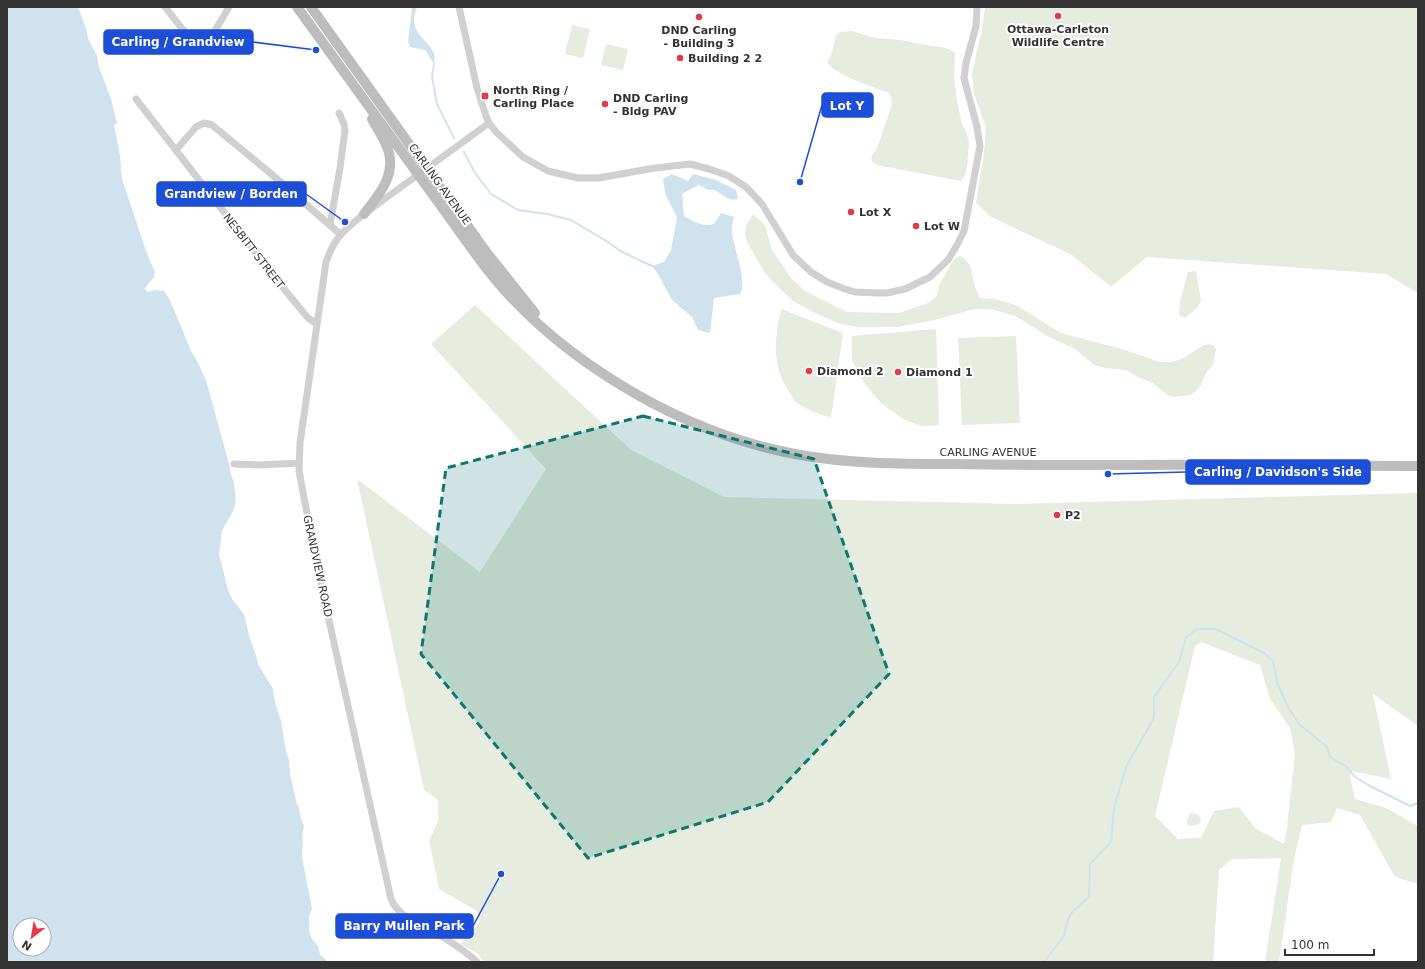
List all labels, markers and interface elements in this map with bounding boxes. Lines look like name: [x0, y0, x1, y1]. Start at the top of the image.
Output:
marker: Ottawa-Carleton Wildlife Centre: [1053, 11, 1063, 21]
marker: DND Carling - Building 3: [694, 12, 704, 22]
place label: Ottawa-Carleton Wildlife Centre: [1007, 23, 1109, 49]
place label: DND Carling - Building 3: [661, 24, 737, 50]
callout: Carling / Grandview: [104, 30, 253, 54]
text: Carling / Grandview: [111, 35, 245, 49]
place label: Building 2 2: [688, 52, 762, 65]
marker: Building 2 2: [675, 53, 685, 63]
place label: North Ring / Carling Place: [493, 84, 574, 110]
marker: North Ring / Carling Place: [480, 91, 490, 101]
place label: DND Carling - Bldg PAV: [613, 92, 688, 118]
callout: Lot Y: [822, 93, 873, 117]
marker: DND Carling - Bldg PAV: [600, 99, 610, 109]
text: Lot Y: [830, 99, 865, 113]
street label: CARLING AVENUE: [406, 141, 473, 227]
callout: Grandview / Borden: [157, 182, 306, 206]
text: Grandview / Borden: [164, 187, 298, 201]
place label: Lot X: [859, 206, 892, 219]
marker: Lot X: [846, 207, 856, 217]
street label: NESBITT STREET: [220, 211, 287, 292]
place label: Lot W: [924, 220, 960, 233]
marker: Lot W: [911, 221, 921, 231]
place label: Diamond 2: [817, 365, 884, 378]
marker: Diamond 2: [804, 366, 814, 376]
place label: Diamond 1: [906, 366, 973, 379]
marker: Diamond 1: [893, 367, 903, 377]
street label: CARLING AVENUE: [940, 446, 1037, 459]
callout: Carling / Davidson's Side: [1186, 460, 1370, 484]
text: Carling / Davidson's Side: [1194, 465, 1362, 479]
place label: P2: [1065, 509, 1081, 522]
marker: P2: [1052, 510, 1062, 520]
street label: GRANDVIEW ROAD: [300, 514, 335, 618]
callout: Barry Mullen Park: [336, 914, 473, 938]
north arrow: [12, 917, 52, 957]
text: Barry Mullen Park: [343, 919, 466, 933]
scale bar: [1285, 931, 1374, 957]
text: N: [20, 937, 34, 953]
text: 100 m: [1291, 938, 1329, 952]

